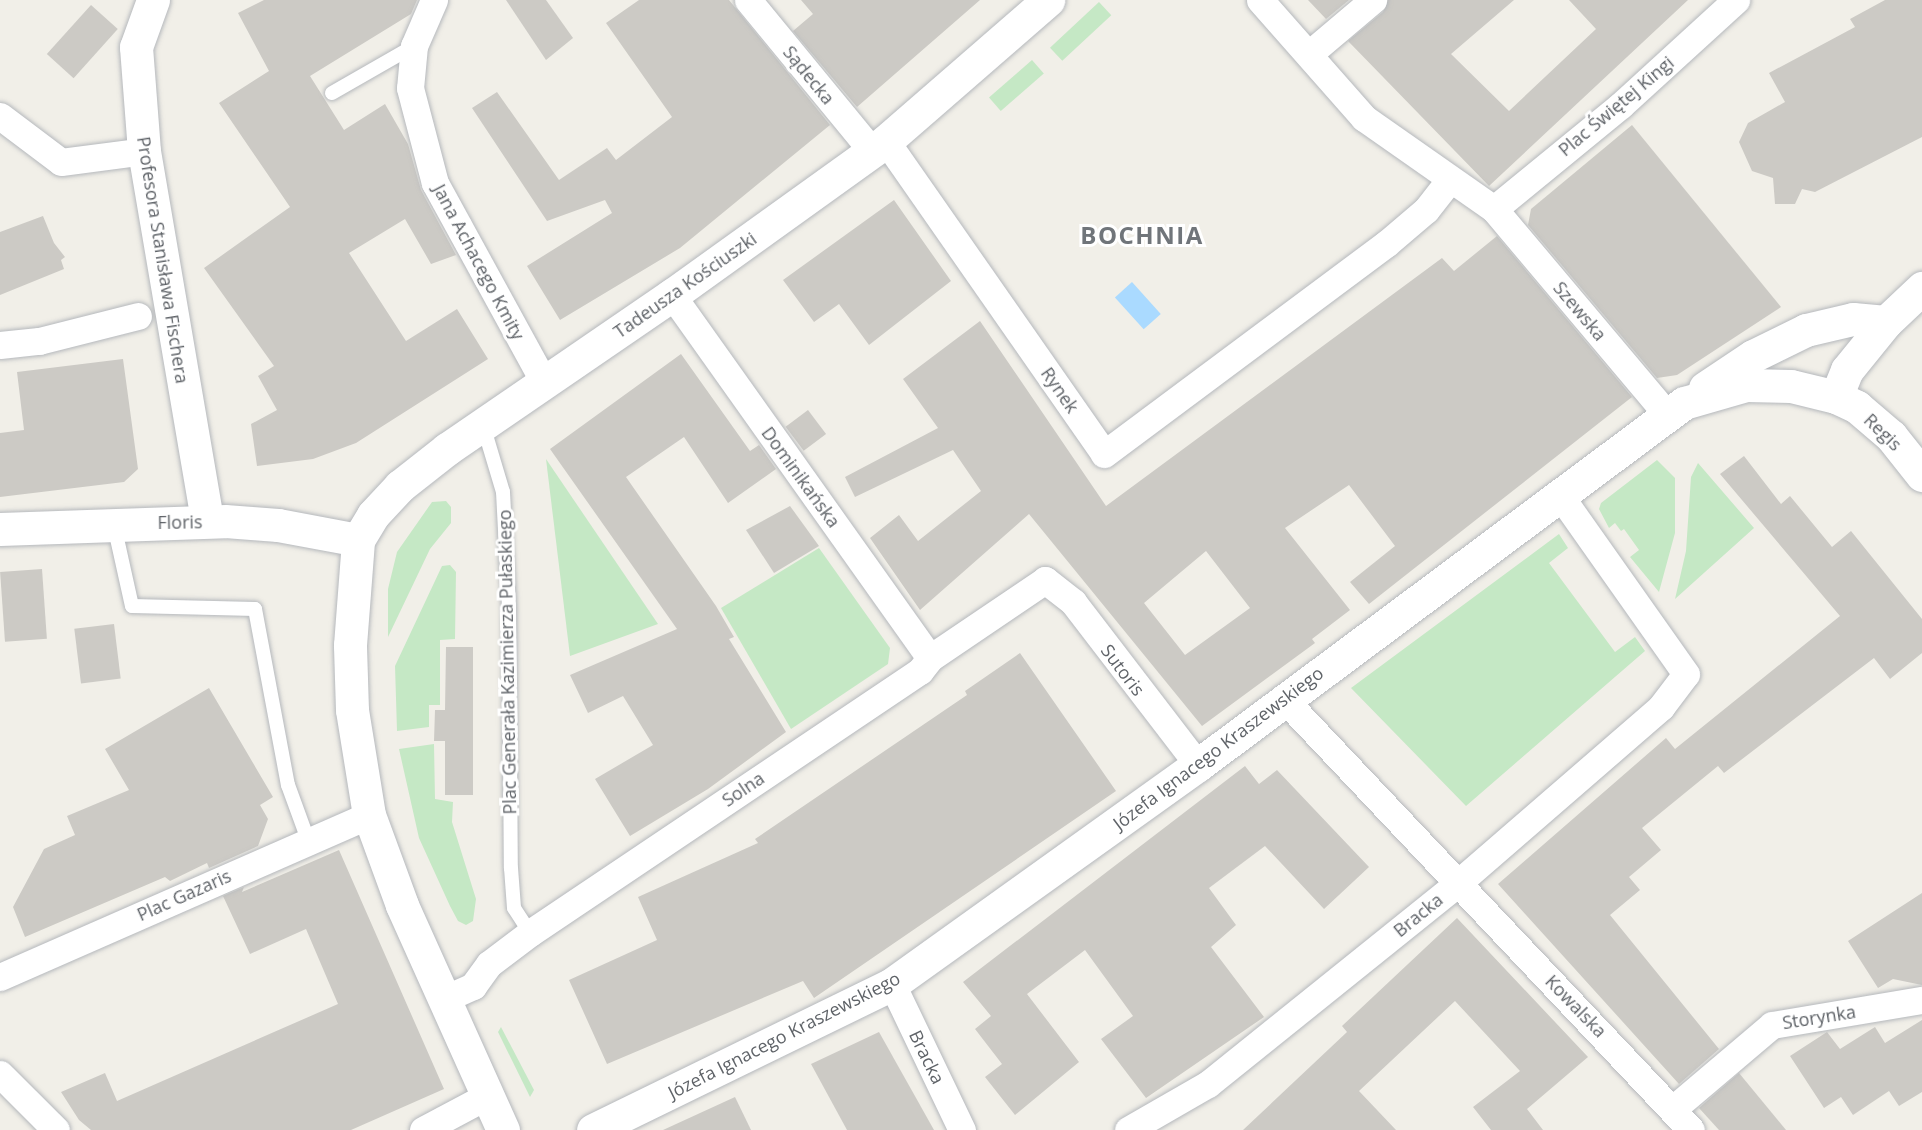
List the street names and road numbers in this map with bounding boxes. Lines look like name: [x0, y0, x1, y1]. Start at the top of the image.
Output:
street label: Sądecka: [779, 41, 839, 109]
street label: Plac Świętej Kingi: [1554, 52, 1678, 160]
street label: Profesora Stanisława Fischera: [133, 135, 193, 385]
street label: Jana Achacego Kmity: [429, 180, 529, 344]
street label: Tadeusza Kościuszki: [609, 228, 761, 342]
street label: Szewska: [1549, 277, 1611, 345]
street label: Rynek: [1037, 363, 1083, 417]
street label: Regis: [1860, 409, 1906, 455]
street label: Dominikańska: [757, 422, 845, 532]
street label: Plac Generała Kazimierza Pułaskiego: [494, 509, 520, 815]
street label: Floris: [157, 511, 203, 533]
street label: Sutoris: [1097, 640, 1149, 700]
street label: Józefa Ignacego Kraszewskiego: [1109, 662, 1327, 834]
street label: Solna: [718, 767, 768, 811]
street label: Plac Gazaris: [134, 865, 234, 925]
street label: Bracka: [1389, 889, 1447, 941]
street label: Józefa Ignacego Kraszewskiego: [664, 967, 904, 1103]
street label: Kowalska: [1541, 970, 1611, 1042]
street label: Storynka: [1781, 1001, 1857, 1033]
street label: Bracka: [905, 1027, 949, 1087]

